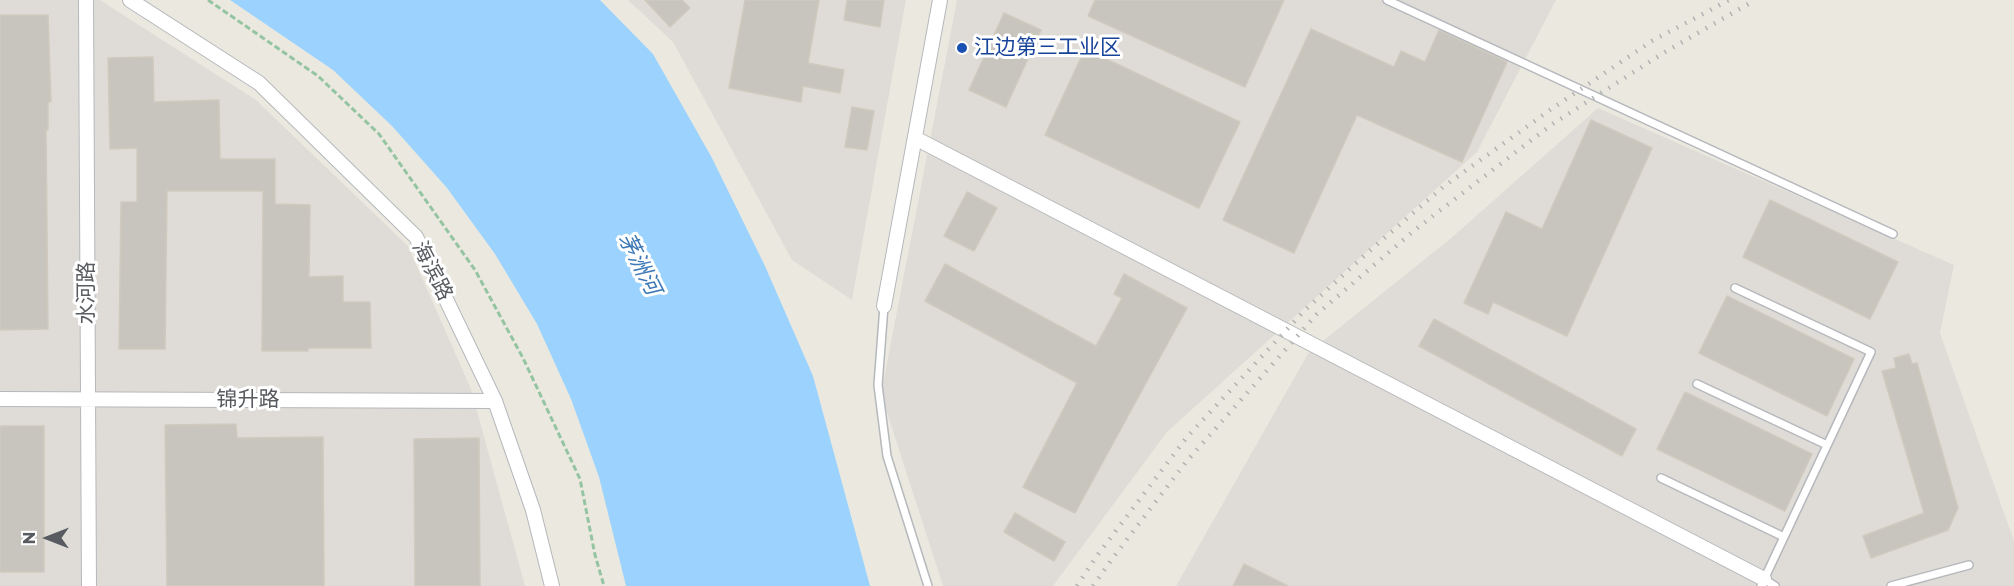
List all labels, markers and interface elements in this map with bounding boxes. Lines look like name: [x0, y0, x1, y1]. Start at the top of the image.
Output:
place label: 江边第三工业区: [974, 35, 1121, 61]
marker: 江边第三工业区: [955, 41, 969, 55]
water label: 茅洲河: [612, 229, 666, 299]
street label: 海滨路: [406, 237, 458, 305]
street label: 水河路: [74, 262, 100, 324]
street label: 锦升路: [217, 387, 279, 413]
north arrow: [18, 508, 78, 568]
text: N: [20, 532, 39, 544]

